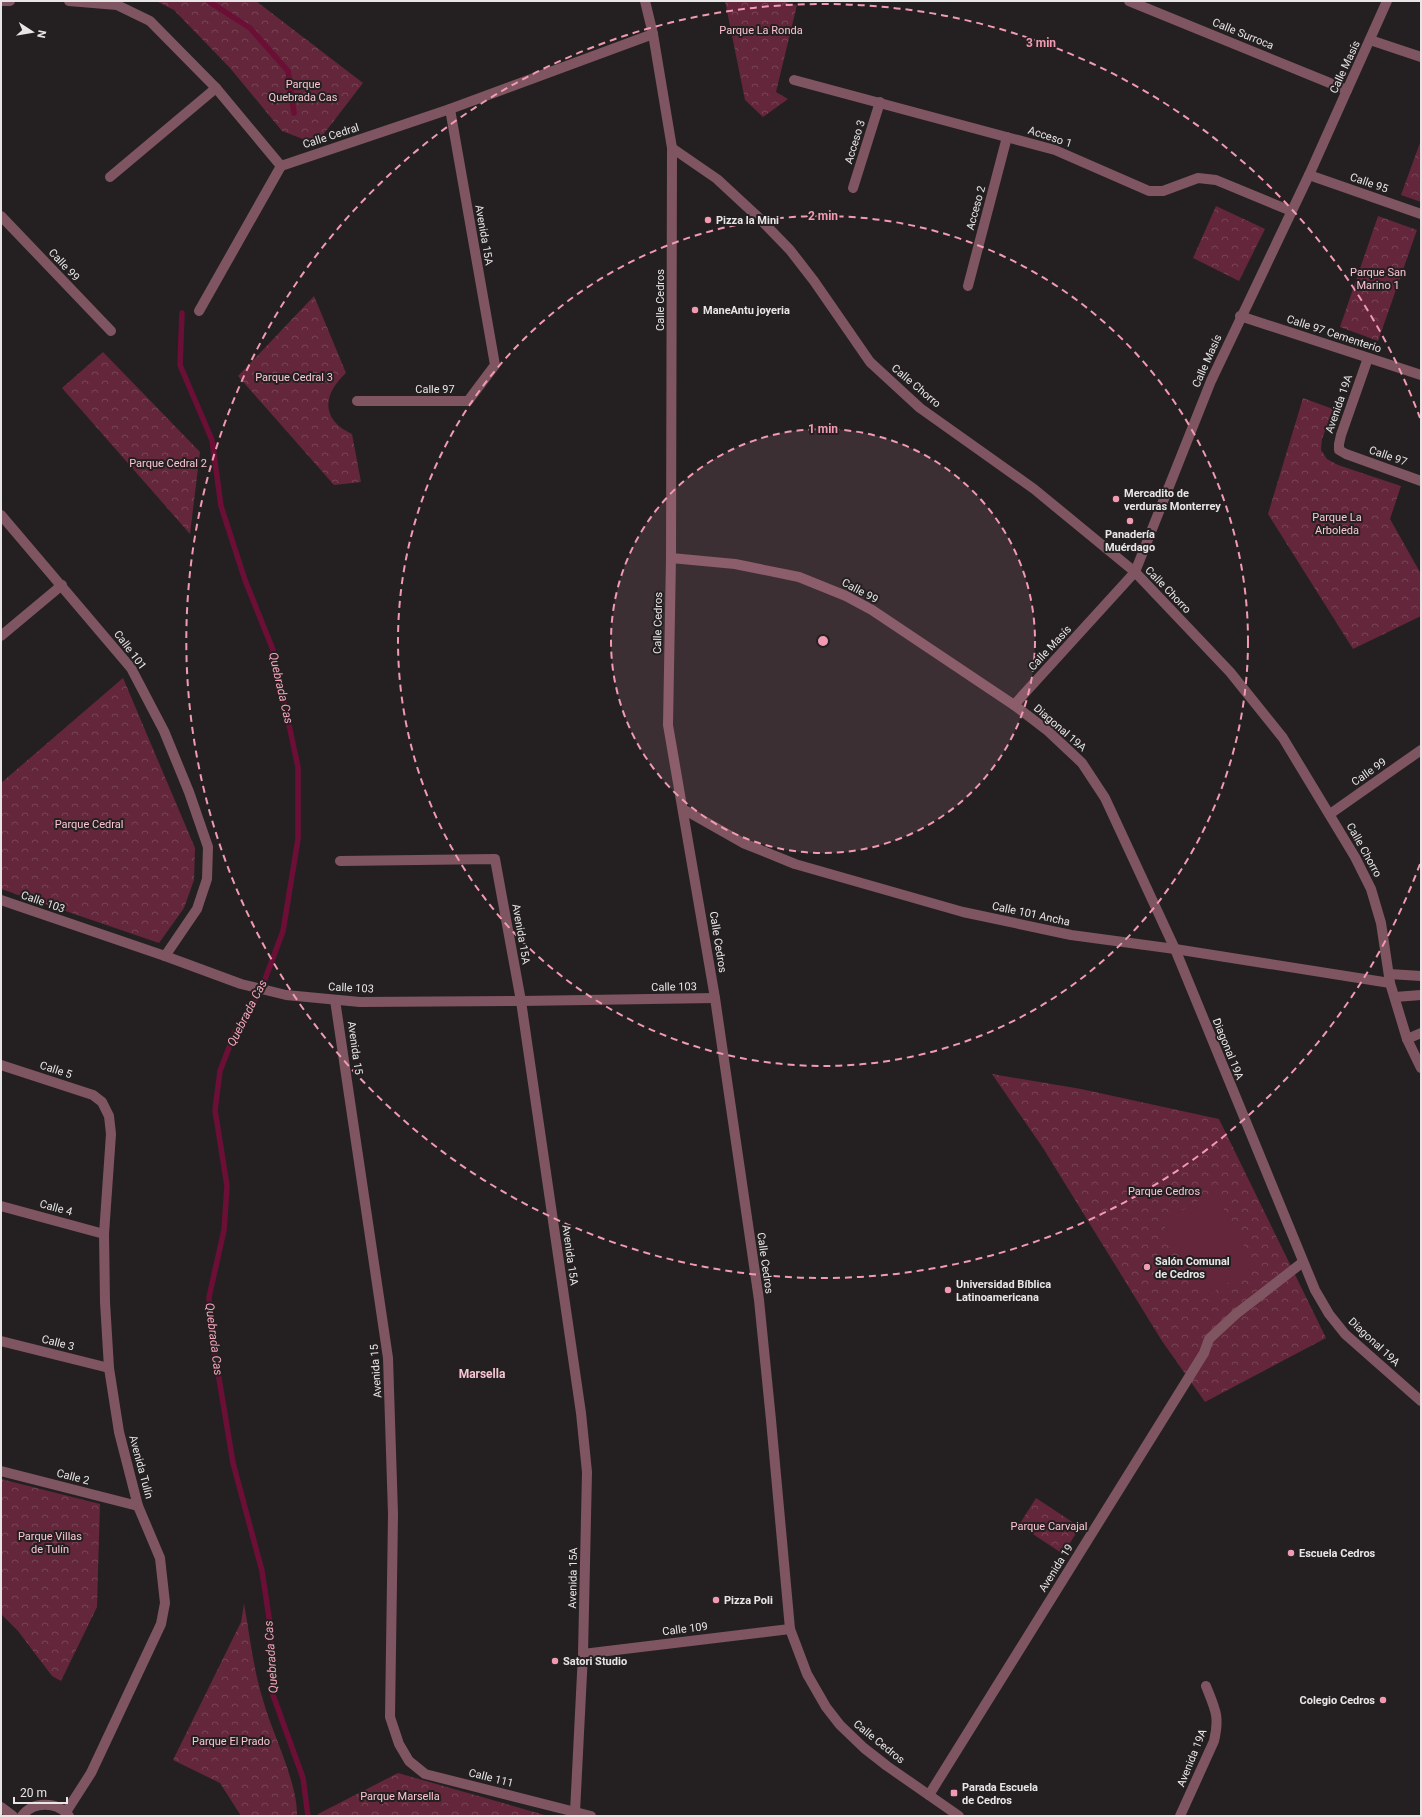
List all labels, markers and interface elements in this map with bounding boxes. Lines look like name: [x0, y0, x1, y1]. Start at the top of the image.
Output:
north arrow: [12, 12, 52, 52]
street label: Calle Surroca: [1210, 16, 1276, 52]
park label: Parque La Ronda: [719, 24, 803, 37]
text: N: [34, 29, 48, 39]
text: 3 min: [1026, 36, 1056, 50]
street label: Calle Masís: [1327, 38, 1363, 95]
park label: Parque Quebrada Cas: [269, 78, 338, 104]
street label: Acceso 3: [842, 118, 868, 166]
street label: Calle Cedral: [301, 121, 361, 151]
street label: Acceso 1: [1026, 124, 1074, 150]
street label: Calle 95: [1348, 170, 1390, 196]
street label: Acceso 2: [964, 184, 988, 232]
street label: Avenida 15A: [472, 204, 496, 267]
text: 2 min: [808, 209, 838, 223]
place label: Pizza la Mini: [716, 214, 779, 227]
marker: Pizza la Mini: [703, 215, 713, 225]
street label: Calle 99: [46, 246, 82, 284]
park label: Parque San Marino 1: [1350, 266, 1406, 292]
street label: Calle Cedros: [654, 269, 667, 331]
place label: ManeAntu joyeria: [703, 304, 790, 317]
marker: ManeAntu joyeria: [690, 305, 700, 315]
street label: Calle 97 Cementerio: [1285, 313, 1383, 355]
street label: Calle Masís: [1190, 332, 1225, 390]
street label: Calle Chorro: [889, 362, 943, 410]
park label: Parque Cedral 3: [255, 371, 333, 384]
street label: Avenida 19A: [1323, 372, 1355, 435]
street label: Calle 97: [415, 383, 455, 396]
text: 1 min: [808, 422, 838, 436]
street label: Calle 97: [1367, 443, 1409, 469]
park label: Parque Cedral 2: [129, 457, 207, 470]
place label: Mercadito de verduras Monterrey: [1124, 487, 1221, 513]
marker: Mercadito de verduras Monterrey: [1111, 494, 1121, 504]
park label: Parque La Arboleda: [1312, 511, 1362, 537]
marker: Panadería Muérdago: [1125, 516, 1135, 526]
place label: Panadería Muérdago: [1105, 528, 1155, 554]
street label: Calle Chorro: [1142, 564, 1194, 616]
street label: Calle 99: [840, 576, 880, 606]
street label: Calle Cedros: [651, 592, 665, 654]
street label: Calle Masís: [1026, 623, 1074, 673]
street label: Calle 101: [111, 628, 149, 672]
centre of rings: [816, 634, 830, 648]
water label: Quebrada Cas: [266, 651, 296, 725]
street label: Diagonal 19A: [1031, 702, 1090, 755]
street label: Calle 99: [1349, 755, 1389, 789]
park label: Parque Cedral: [55, 818, 123, 831]
street label: Calle Chorro: [1344, 821, 1384, 879]
street label: Calle 103: [19, 888, 67, 916]
street label: Calle 101 Ancha: [991, 899, 1071, 929]
street label: Avenida 15A: [509, 903, 533, 966]
street label: Calle Cedros: [707, 910, 729, 974]
water label: Quebrada Cas: [224, 977, 270, 1049]
street label: Calle 103: [328, 980, 374, 996]
street label: Calle 103: [651, 980, 697, 994]
street label: Diagonal 19A: [1210, 1016, 1247, 1082]
street label: Avenida 15: [345, 1020, 365, 1076]
street label: Calle 5: [38, 1059, 74, 1081]
park label: Parque Cedros: [1128, 1185, 1200, 1198]
street label: Calle 4: [38, 1197, 74, 1219]
street label: Avenida 15A: [559, 1224, 581, 1287]
street label: Calle Cedros: [754, 1231, 776, 1295]
place label: Salón Comunal de Cedros: [1155, 1255, 1230, 1281]
marker: Salón Comunal de Cedros: [1142, 1262, 1152, 1272]
place label: Universidad Bíblica Latinoamericana: [956, 1278, 1051, 1304]
marker: Universidad Bíblica Latinoamericana: [943, 1285, 953, 1295]
water label: Quebrada Cas: [203, 1302, 225, 1376]
street label: Diagonal 19A: [1346, 1315, 1403, 1370]
street label: Calle 3: [40, 1333, 76, 1353]
street label: Avenida 15: [368, 1344, 384, 1398]
district label: Marsella: [459, 1367, 506, 1381]
street label: Avenida Tulín: [126, 1434, 156, 1500]
street label: Calle 2: [55, 1467, 91, 1487]
park label: Parque Carvajal: [1011, 1520, 1087, 1533]
park label: Parque Villas de Tulín: [18, 1530, 82, 1556]
street label: Avenida 19: [1036, 1542, 1076, 1594]
street label: Avenida 15A: [566, 1546, 580, 1609]
place label: Escuela Cedros: [1299, 1547, 1376, 1560]
marker: Escuela Cedros: [1286, 1548, 1296, 1558]
place label: Pizza Poli: [724, 1594, 773, 1607]
marker: Pizza Poli: [711, 1595, 721, 1605]
water label: Quebrada Cas: [261, 1620, 281, 1694]
street label: Calle 109: [662, 1620, 708, 1638]
place label: Satori Studio: [563, 1655, 627, 1668]
marker: Satori Studio: [550, 1656, 560, 1666]
place label: Colegio Cedros: [1300, 1694, 1375, 1707]
marker: Colegio Cedros: [1378, 1695, 1388, 1705]
street label: Calle Cedros: [851, 1717, 907, 1767]
street label: Avenida 19A: [1175, 1726, 1210, 1789]
park label: Parque El Prado: [192, 1735, 270, 1748]
street label: Calle 111: [467, 1766, 515, 1790]
scale bar: [14, 1779, 67, 1805]
place label: Parada Escuela de Cedros: [962, 1781, 1038, 1807]
text: 20 m: [20, 1786, 47, 1800]
marker: Parada Escuela de Cedros: [949, 1788, 959, 1798]
park label: Parque Marsella: [360, 1790, 440, 1803]

